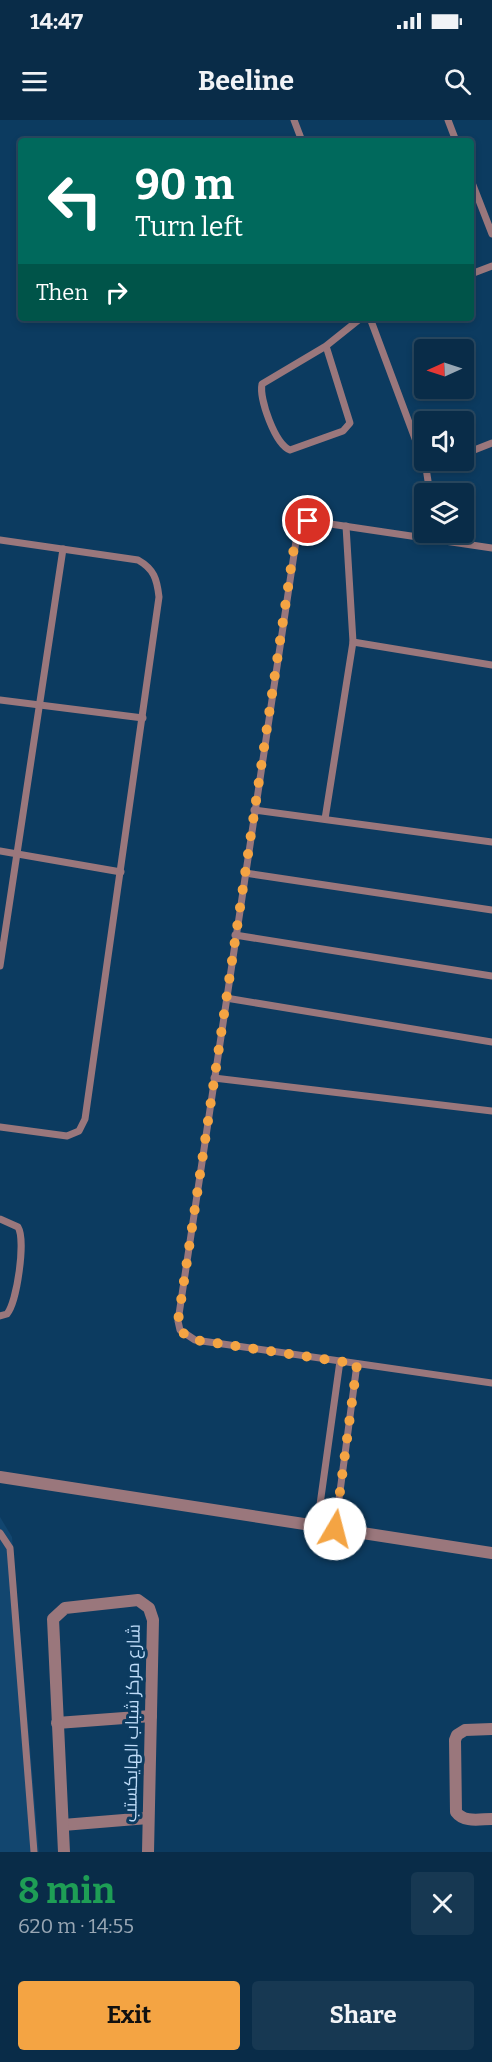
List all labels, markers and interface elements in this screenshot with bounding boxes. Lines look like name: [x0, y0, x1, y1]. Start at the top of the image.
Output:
text: 14:47: [30, 8, 83, 35]
icon: menu: [18, 65, 51, 98]
text: Beeline: [198, 65, 294, 97]
icon: search: [441, 65, 474, 98]
text: 90 m: [135, 160, 234, 210]
icon: left: [36, 162, 114, 240]
text: Turn left: [135, 211, 243, 243]
icon: right: [100, 276, 133, 309]
text: Then: [36, 279, 88, 306]
north arrow: [414, 339, 474, 399]
map controls: [414, 339, 474, 543]
button: sound: [414, 411, 474, 471]
button: layers: [414, 483, 474, 543]
pin: [282, 495, 333, 546]
icon: arrive: [291, 504, 324, 537]
position arrow: [303, 1497, 367, 1561]
street label: شارع مركز شباب الهايكستب: [119, 1624, 146, 1822]
text: 8 min: [18, 1869, 115, 1913]
button: close: [411, 1872, 474, 1935]
text: 620 m · 14:55: [18, 1914, 134, 1938]
button: Exit: [18, 1981, 240, 2050]
button: Share: [252, 1981, 474, 2050]

